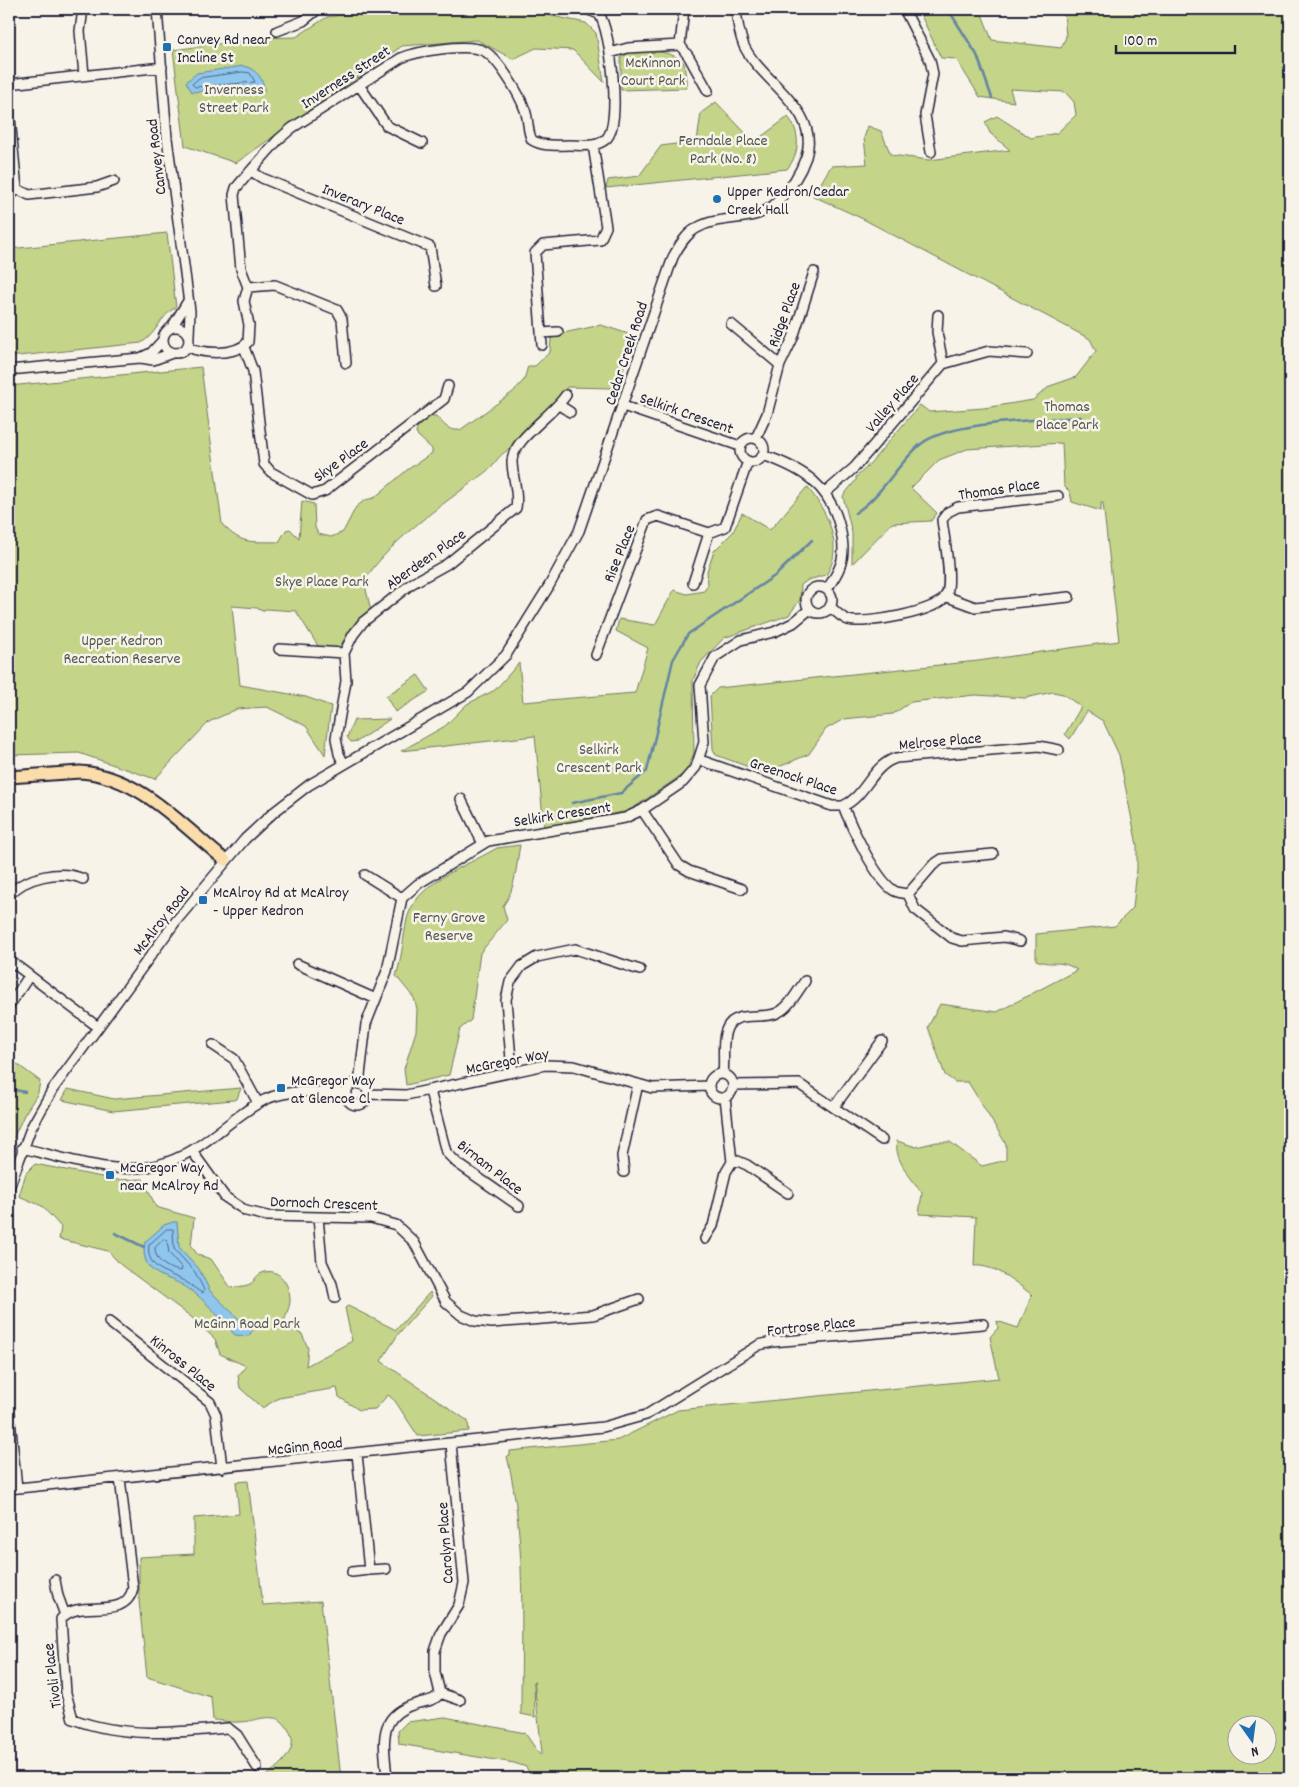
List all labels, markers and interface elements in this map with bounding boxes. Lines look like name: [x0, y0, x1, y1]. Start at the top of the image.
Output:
scale bar: [1116, 22, 1235, 54]
place label: Canvey Rd near Incline St: [177, 29, 271, 70]
text: 100 m: [1124, 31, 1157, 53]
marker: Canvey Rd near Incline St: [161, 41, 173, 53]
street label: Inverness Street: [297, 41, 396, 116]
park label: McKinnon Court Park: [621, 52, 685, 93]
park label: Inverness Street Park: [199, 79, 269, 120]
street label: Canvey Road: [141, 117, 174, 196]
park label: Ferndale Place Park (No. 8): [678, 130, 768, 171]
street label: Inverary Place: [318, 178, 408, 232]
place label: Upper Kedron/Cedar Creek Hall: [727, 181, 849, 222]
marker: Upper Kedron/Cedar Creek Hall: [711, 193, 723, 205]
street label: Ridge Place: [763, 279, 808, 351]
street label: Cedar Creek Road: [600, 299, 655, 409]
street label: Valley Place: [861, 369, 925, 438]
street label: Selkirk Crescent: [636, 388, 736, 441]
park label: Thomas Place Park: [1036, 396, 1098, 437]
street label: Skye Place: [309, 433, 374, 489]
street label: Thomas Place: [957, 473, 1041, 508]
street label: Rise Place: [598, 522, 642, 586]
street label: Aberdeen Place: [382, 524, 471, 596]
park label: Skye Place Park: [275, 571, 369, 594]
park label: Upper Kedron Recreation Reserve: [63, 630, 181, 671]
street label: Melrose Place: [898, 727, 982, 758]
park label: Selkirk Crescent Park: [556, 739, 642, 780]
street label: Greenock Place: [746, 752, 840, 802]
street label: Selkirk Crescent: [512, 796, 613, 834]
street label: McAlroy Road: [128, 882, 196, 961]
place label: McAlroy Rd at McAlroy - Upper Kedron: [213, 882, 349, 923]
marker: McAlroy Rd at McAlroy - Upper Kedron: [197, 894, 209, 906]
park label: Ferny Grove Reserve: [413, 907, 485, 948]
street label: McGregor Way: [464, 1043, 551, 1082]
place label: McGregor Way at Glencoe Cl: [291, 1070, 375, 1111]
marker: McGregor Way at Glencoe Cl: [275, 1082, 287, 1094]
street label: Birnam Place: [452, 1135, 527, 1201]
place label: McGregor Way near McAlroy Rd: [120, 1157, 218, 1198]
marker: McGregor Way near McAlroy Rd: [104, 1169, 116, 1181]
street label: Dornoch Crescent: [270, 1191, 378, 1218]
street label: Fortrose Place: [766, 1311, 857, 1344]
park label: McGinn Road Park: [194, 1313, 300, 1336]
street label: Kinross Place: [144, 1330, 221, 1398]
street label: McGinn Road: [267, 1432, 344, 1463]
street label: Carolyn Place: [432, 1501, 461, 1584]
street label: Tivoli Place: [38, 1642, 69, 1710]
north arrow: [1226, 1714, 1276, 1764]
text: N: [1249, 1740, 1260, 1761]

